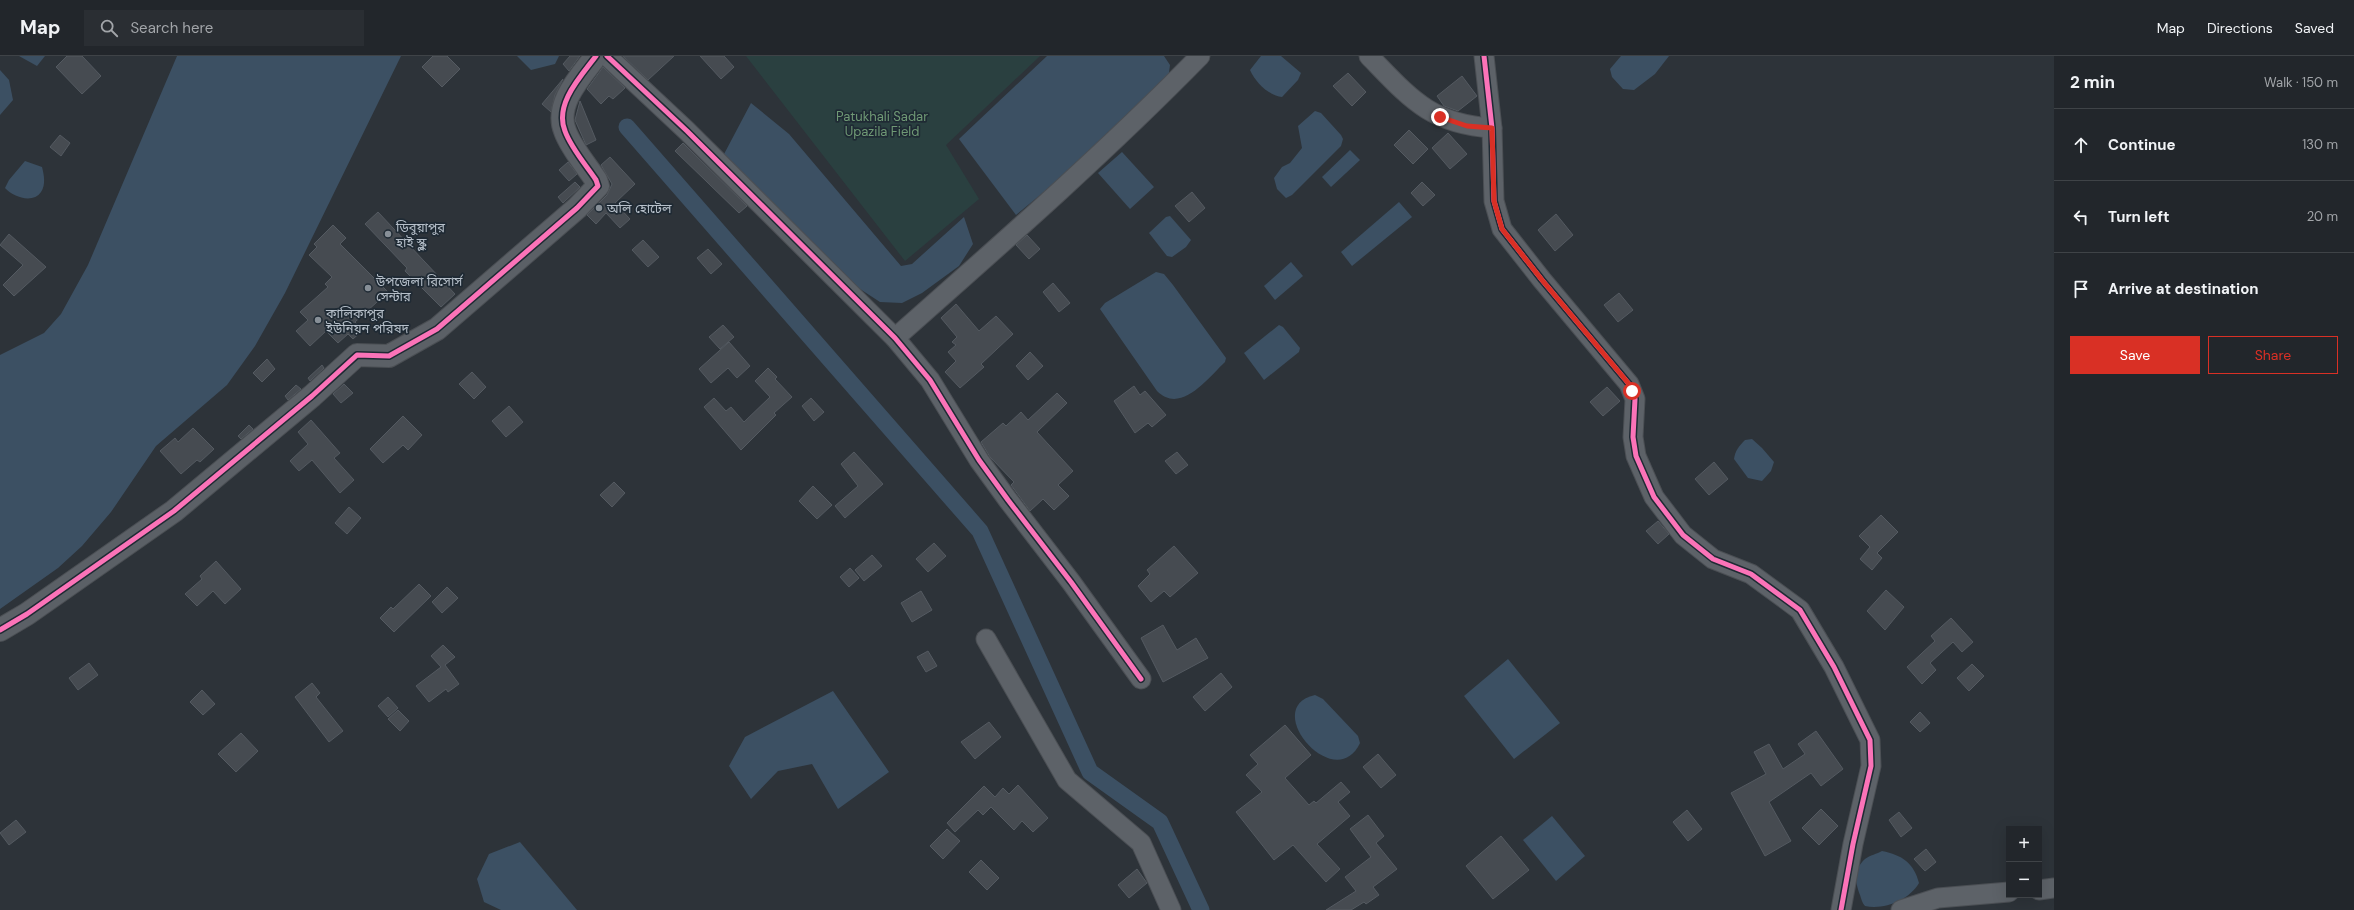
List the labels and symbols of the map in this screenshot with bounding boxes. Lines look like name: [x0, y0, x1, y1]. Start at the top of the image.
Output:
park label: Patukhali Sadar Upazila Field: [836, 108, 928, 140]
route end: [1431, 108, 1449, 126]
place label: অলি হোটেল: [606, 200, 672, 217]
marker: অলি হোটেল: [594, 203, 604, 213]
place label: ডিবুয়াপুর হাই স্কুল: [395, 219, 445, 251]
marker: ডিবুয়াপুর হাই স্কুল: [383, 229, 393, 239]
place label: উপজেলা রিসোর্স সেন্টার: [375, 273, 464, 305]
marker: উপজেলা রিসোর্স সেন্টার: [363, 283, 373, 293]
place label: কালিকাপুর ইউনিয়ন পরিষদ: [325, 305, 410, 337]
marker: কালিকাপুর ইউনিয়ন পরিষদ: [313, 315, 323, 325]
route start: [1623, 382, 1641, 400]

